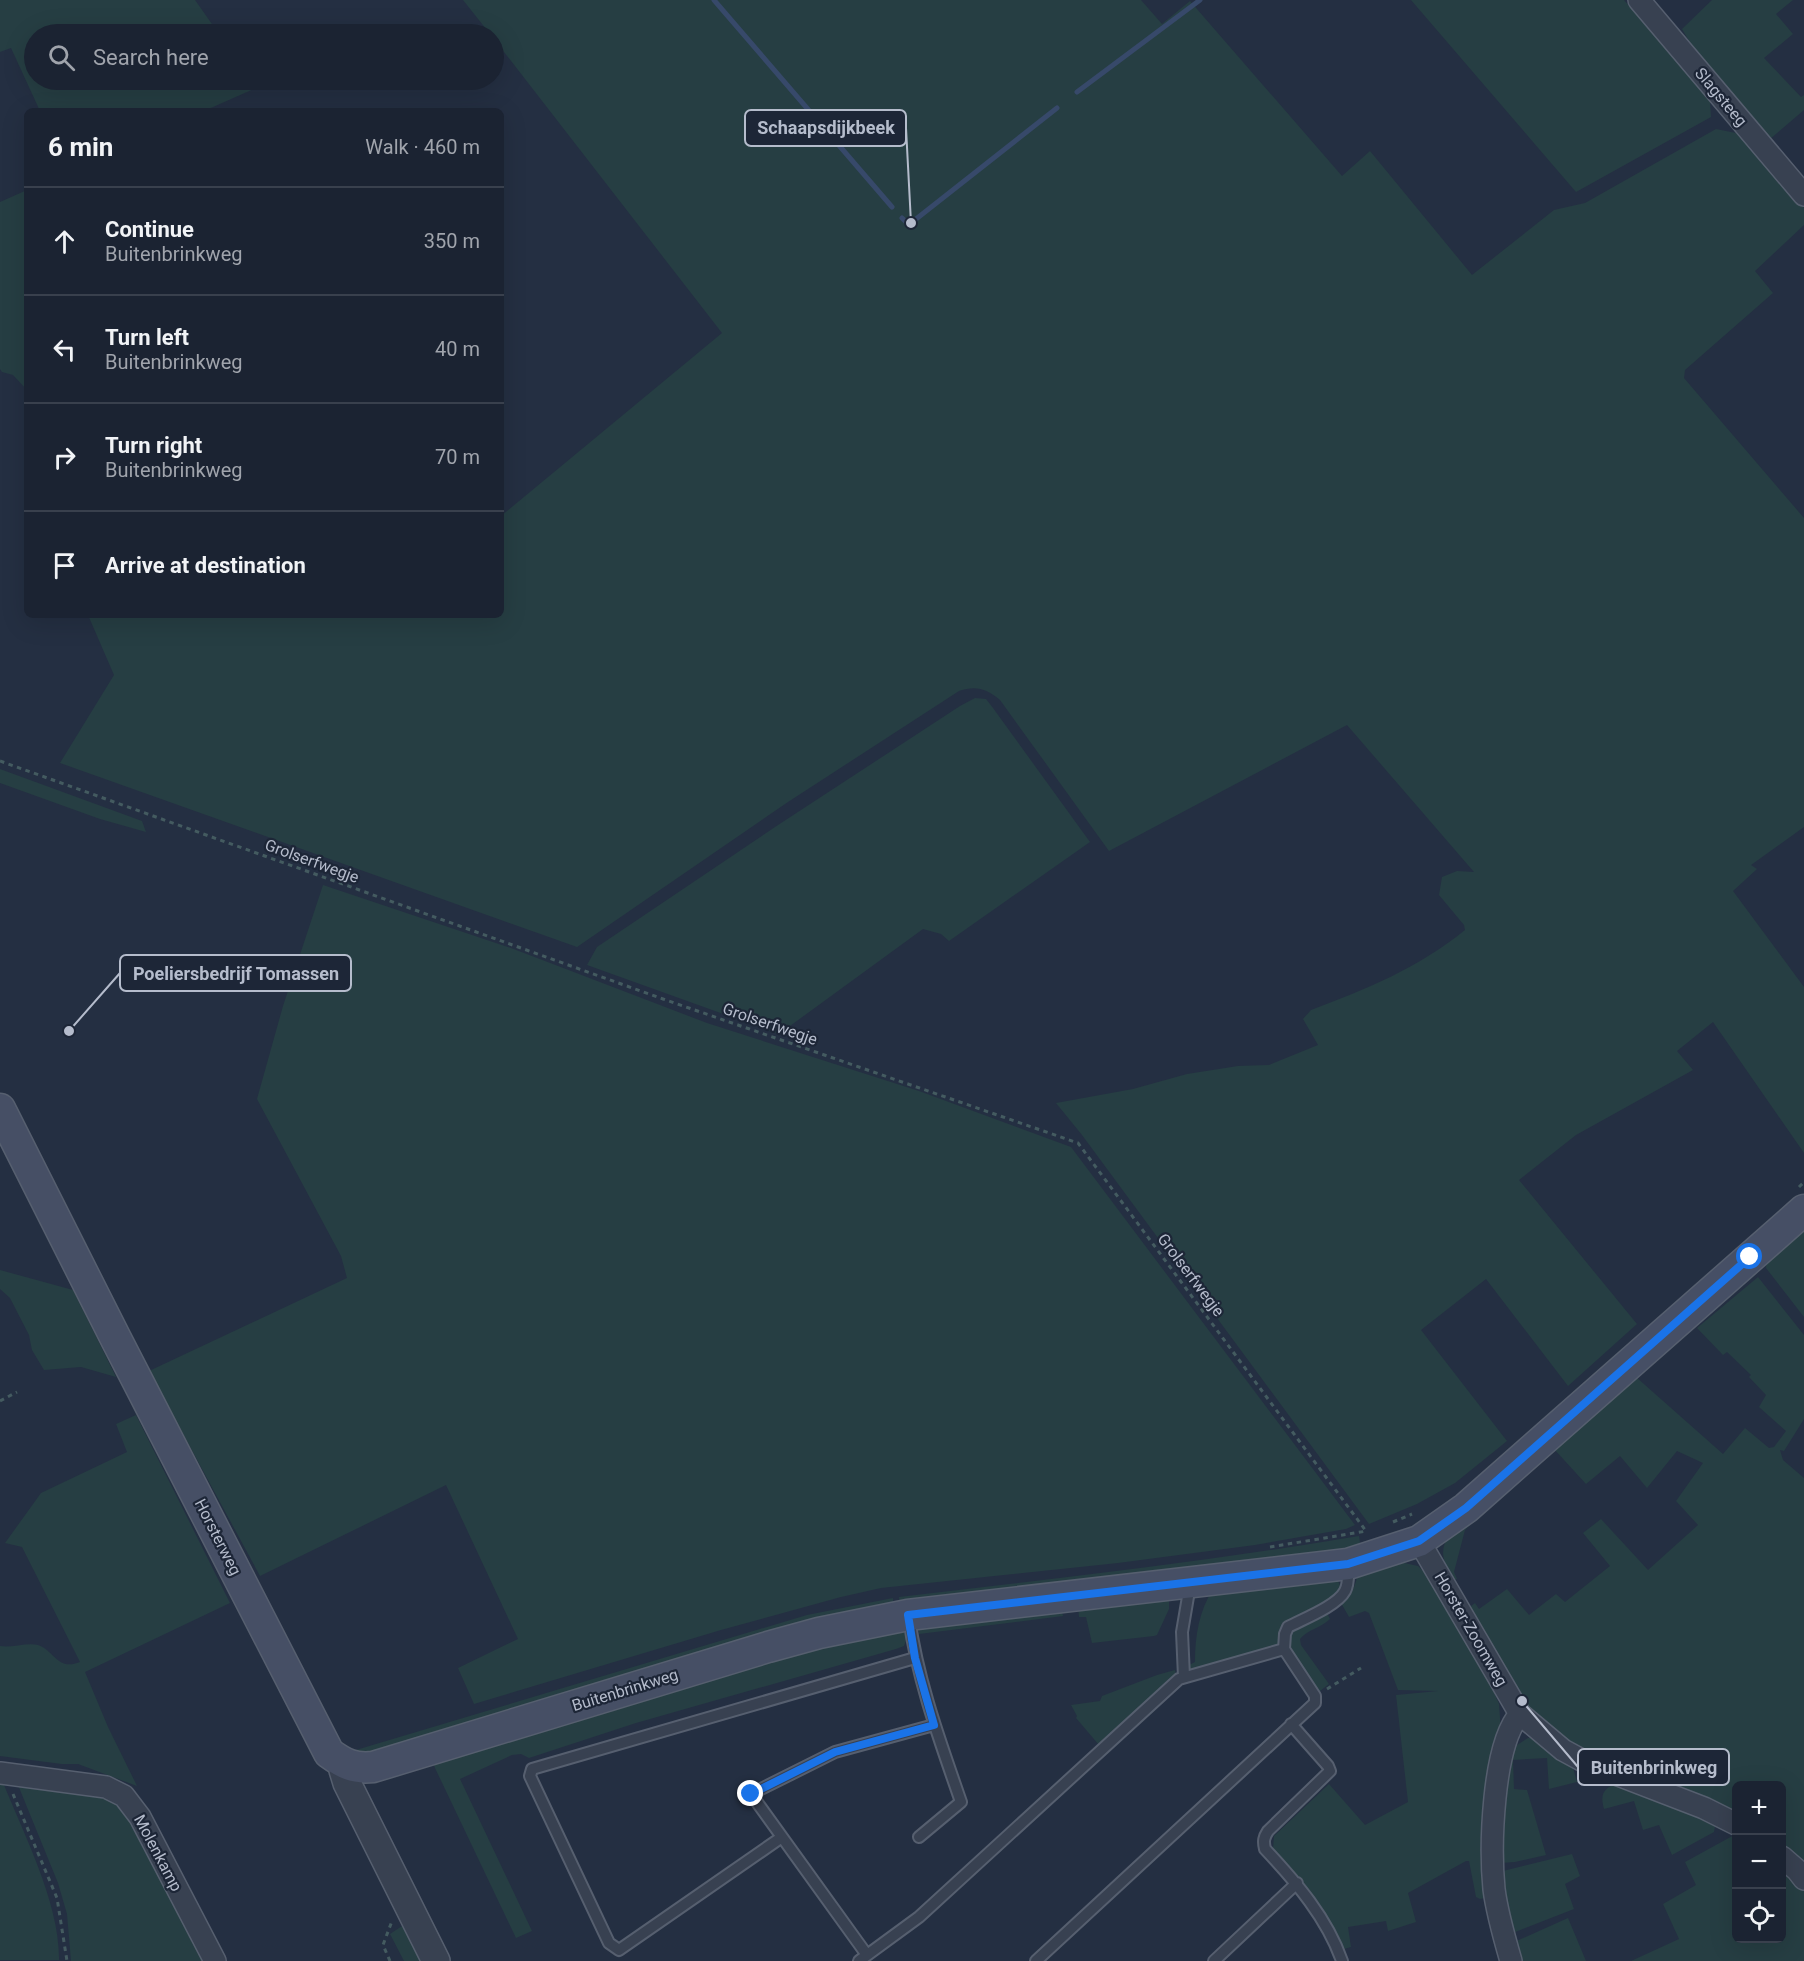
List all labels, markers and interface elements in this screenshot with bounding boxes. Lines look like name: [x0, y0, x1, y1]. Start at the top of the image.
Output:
search box: [24, 24, 504, 90]
icon: search: [45, 41, 78, 74]
text: Search here: [93, 45, 209, 70]
street label: Slagsteeg: [1691, 64, 1751, 130]
callout: Schaapsdijkbeek: [745, 110, 906, 146]
text: Schaapsdijkbeek: [757, 117, 895, 138]
text: 6 min: [48, 132, 113, 162]
text: Walk · 460 m: [365, 135, 480, 159]
text: Continue: [105, 217, 194, 242]
icon: ahead: [48, 225, 81, 258]
text: 350 m: [424, 229, 480, 253]
text: Buitenbrinkweg: [105, 242, 242, 266]
text: Turn left: [105, 325, 189, 350]
icon: left: [48, 333, 81, 366]
text: 40 m: [435, 337, 480, 361]
text: Buitenbrinkweg: [105, 350, 242, 374]
text: Turn right: [105, 433, 202, 458]
icon: right: [48, 441, 81, 474]
text: 70 m: [435, 445, 480, 469]
text: Buitenbrinkweg: [105, 458, 242, 482]
icon: arrive: [48, 549, 81, 582]
text: Arrive at destination: [105, 553, 306, 578]
street label: Grolserfwegje: [262, 835, 362, 887]
callout: Poeliersbedrijf Tomassen: [120, 955, 351, 991]
text: Poeliersbedrijf Tomassen: [133, 963, 339, 984]
street label: Grolserfwegje: [720, 999, 820, 1049]
street label: Grolserfwegje: [1154, 1230, 1228, 1320]
route start: [1736, 1243, 1762, 1269]
street label: Horsterweg: [191, 1496, 245, 1578]
street label: Horster-Zoomweg: [1431, 1568, 1511, 1690]
street label: Buitenbrinkweg: [570, 1665, 680, 1715]
callout: Buitenbrinkweg: [1578, 1749, 1729, 1785]
text: Buitenbrinkweg: [1591, 1757, 1717, 1778]
route end: [737, 1780, 763, 1806]
map controls: [1732, 1781, 1786, 1943]
button: +: [1732, 1781, 1786, 1835]
street label: Molenkamp: [130, 1811, 186, 1895]
button: −: [1732, 1835, 1786, 1889]
button: locate: [1732, 1889, 1786, 1943]

